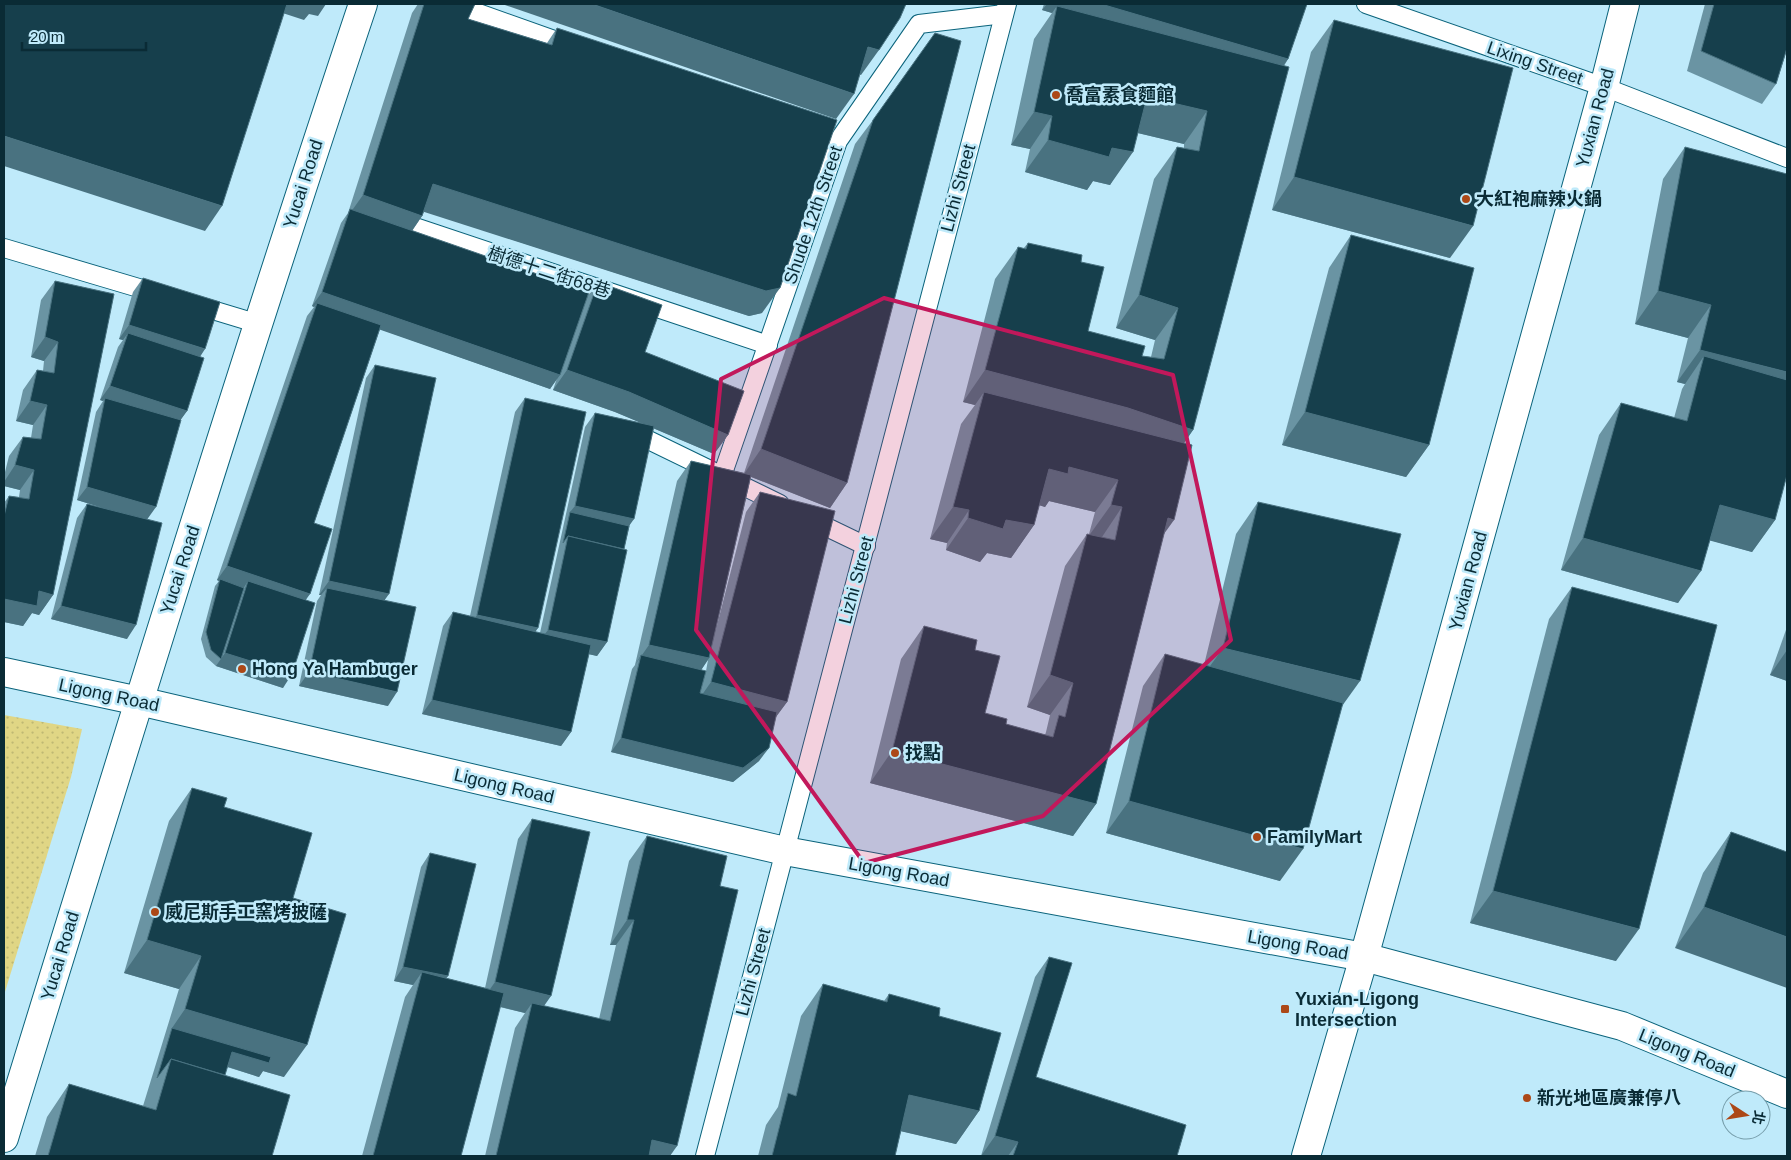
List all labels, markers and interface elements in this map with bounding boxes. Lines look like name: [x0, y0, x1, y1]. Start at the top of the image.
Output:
scale bar: [22, 20, 146, 52]
text: 20 m: [30, 28, 63, 45]
street label: Lixing Street: [1484, 37, 1586, 89]
street label: Yuxian Road: [1572, 66, 1618, 170]
place label: 喬富素食麵館: [1066, 85, 1174, 105]
marker: 喬富素食麵館: [1050, 89, 1062, 101]
street label: Yucai Road: [279, 137, 327, 231]
street label: Lizhi Street: [937, 142, 979, 234]
street label: Shude 12th Street: [780, 143, 846, 287]
place label: 大紅袍麻辣火鍋: [1476, 189, 1602, 209]
marker: 大紅袍麻辣火鍋: [1460, 193, 1472, 205]
street label: 樹德十二街68巷: [485, 243, 613, 301]
street label: Yucai Road: [156, 523, 204, 617]
street label: Yuxian Road: [1445, 529, 1491, 633]
street label: Lizhi Street: [835, 534, 877, 626]
place label: Hong Ya Hambuger: [252, 659, 418, 679]
marker: Hong Ya Hambuger: [236, 663, 248, 675]
street label: Ligong Road: [57, 675, 161, 715]
place label: 找點: [905, 743, 941, 763]
marker: 找點: [889, 747, 901, 759]
street label: Ligong Road: [452, 765, 556, 807]
place label: FamilyMart: [1267, 827, 1362, 847]
marker: FamilyMart: [1251, 831, 1263, 843]
street label: Ligong Road: [847, 853, 951, 891]
place label: 威尼斯手工窯烤披薩: [165, 901, 327, 922]
marker: 威尼斯手工窯烤披薩: [149, 906, 161, 918]
street label: Yucai Road: [37, 909, 83, 1003]
street label: Lizhi Street: [732, 926, 774, 1018]
street label: Ligong Road: [1246, 926, 1350, 964]
place label: Yuxian-Ligong Intersection: [1295, 989, 1419, 1030]
marker: Yuxian-Ligong Intersection: [1279, 1003, 1291, 1015]
street label: Ligong Road: [1636, 1025, 1738, 1081]
place label: 新光地區廣兼停八: [1537, 1088, 1681, 1108]
north arrow: [1721, 1090, 1771, 1140]
marker: 新光地區廣兼停八: [1521, 1092, 1533, 1104]
text: 北: [1749, 1109, 1768, 1126]

